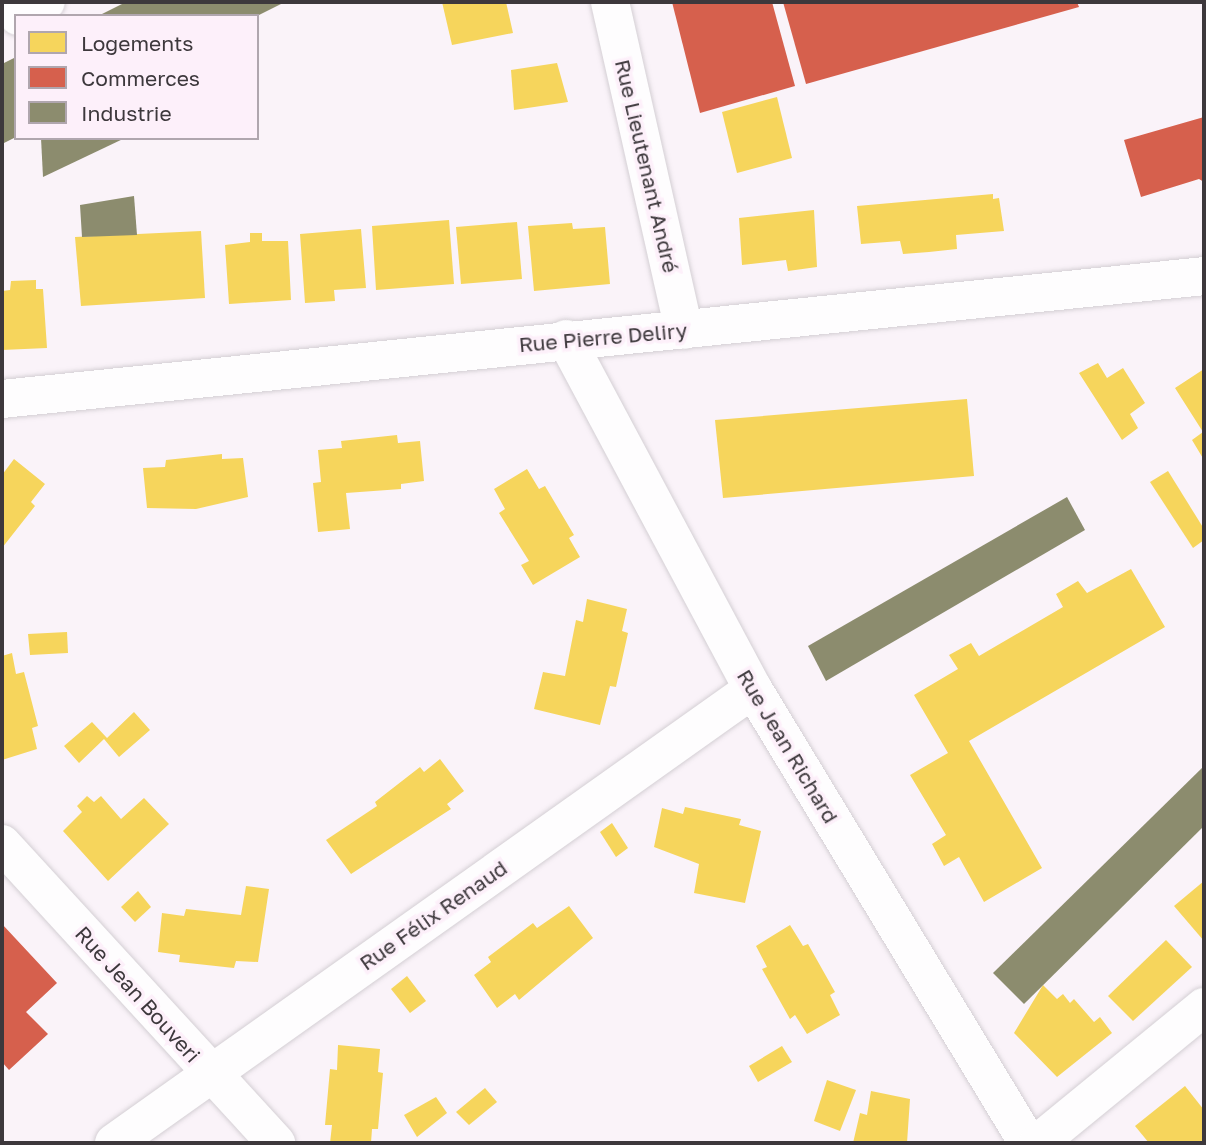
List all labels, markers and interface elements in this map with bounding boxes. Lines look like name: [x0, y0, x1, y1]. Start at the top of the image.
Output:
legend: [14, 14, 259, 140]
text: Logements: [81, 30, 193, 56]
street label: Rue Lieutenant André: [610, 57, 684, 275]
text: Commerces: [81, 65, 200, 91]
text: Industrie: [81, 100, 172, 126]
street label: Rue Pierre Deliry: [518, 317, 688, 357]
street label: Rue Jean Richard: [732, 665, 844, 827]
street label: Rue Félix Renaud: [354, 855, 512, 975]
street label: Rue Jean Bouveri: [70, 921, 206, 1067]

